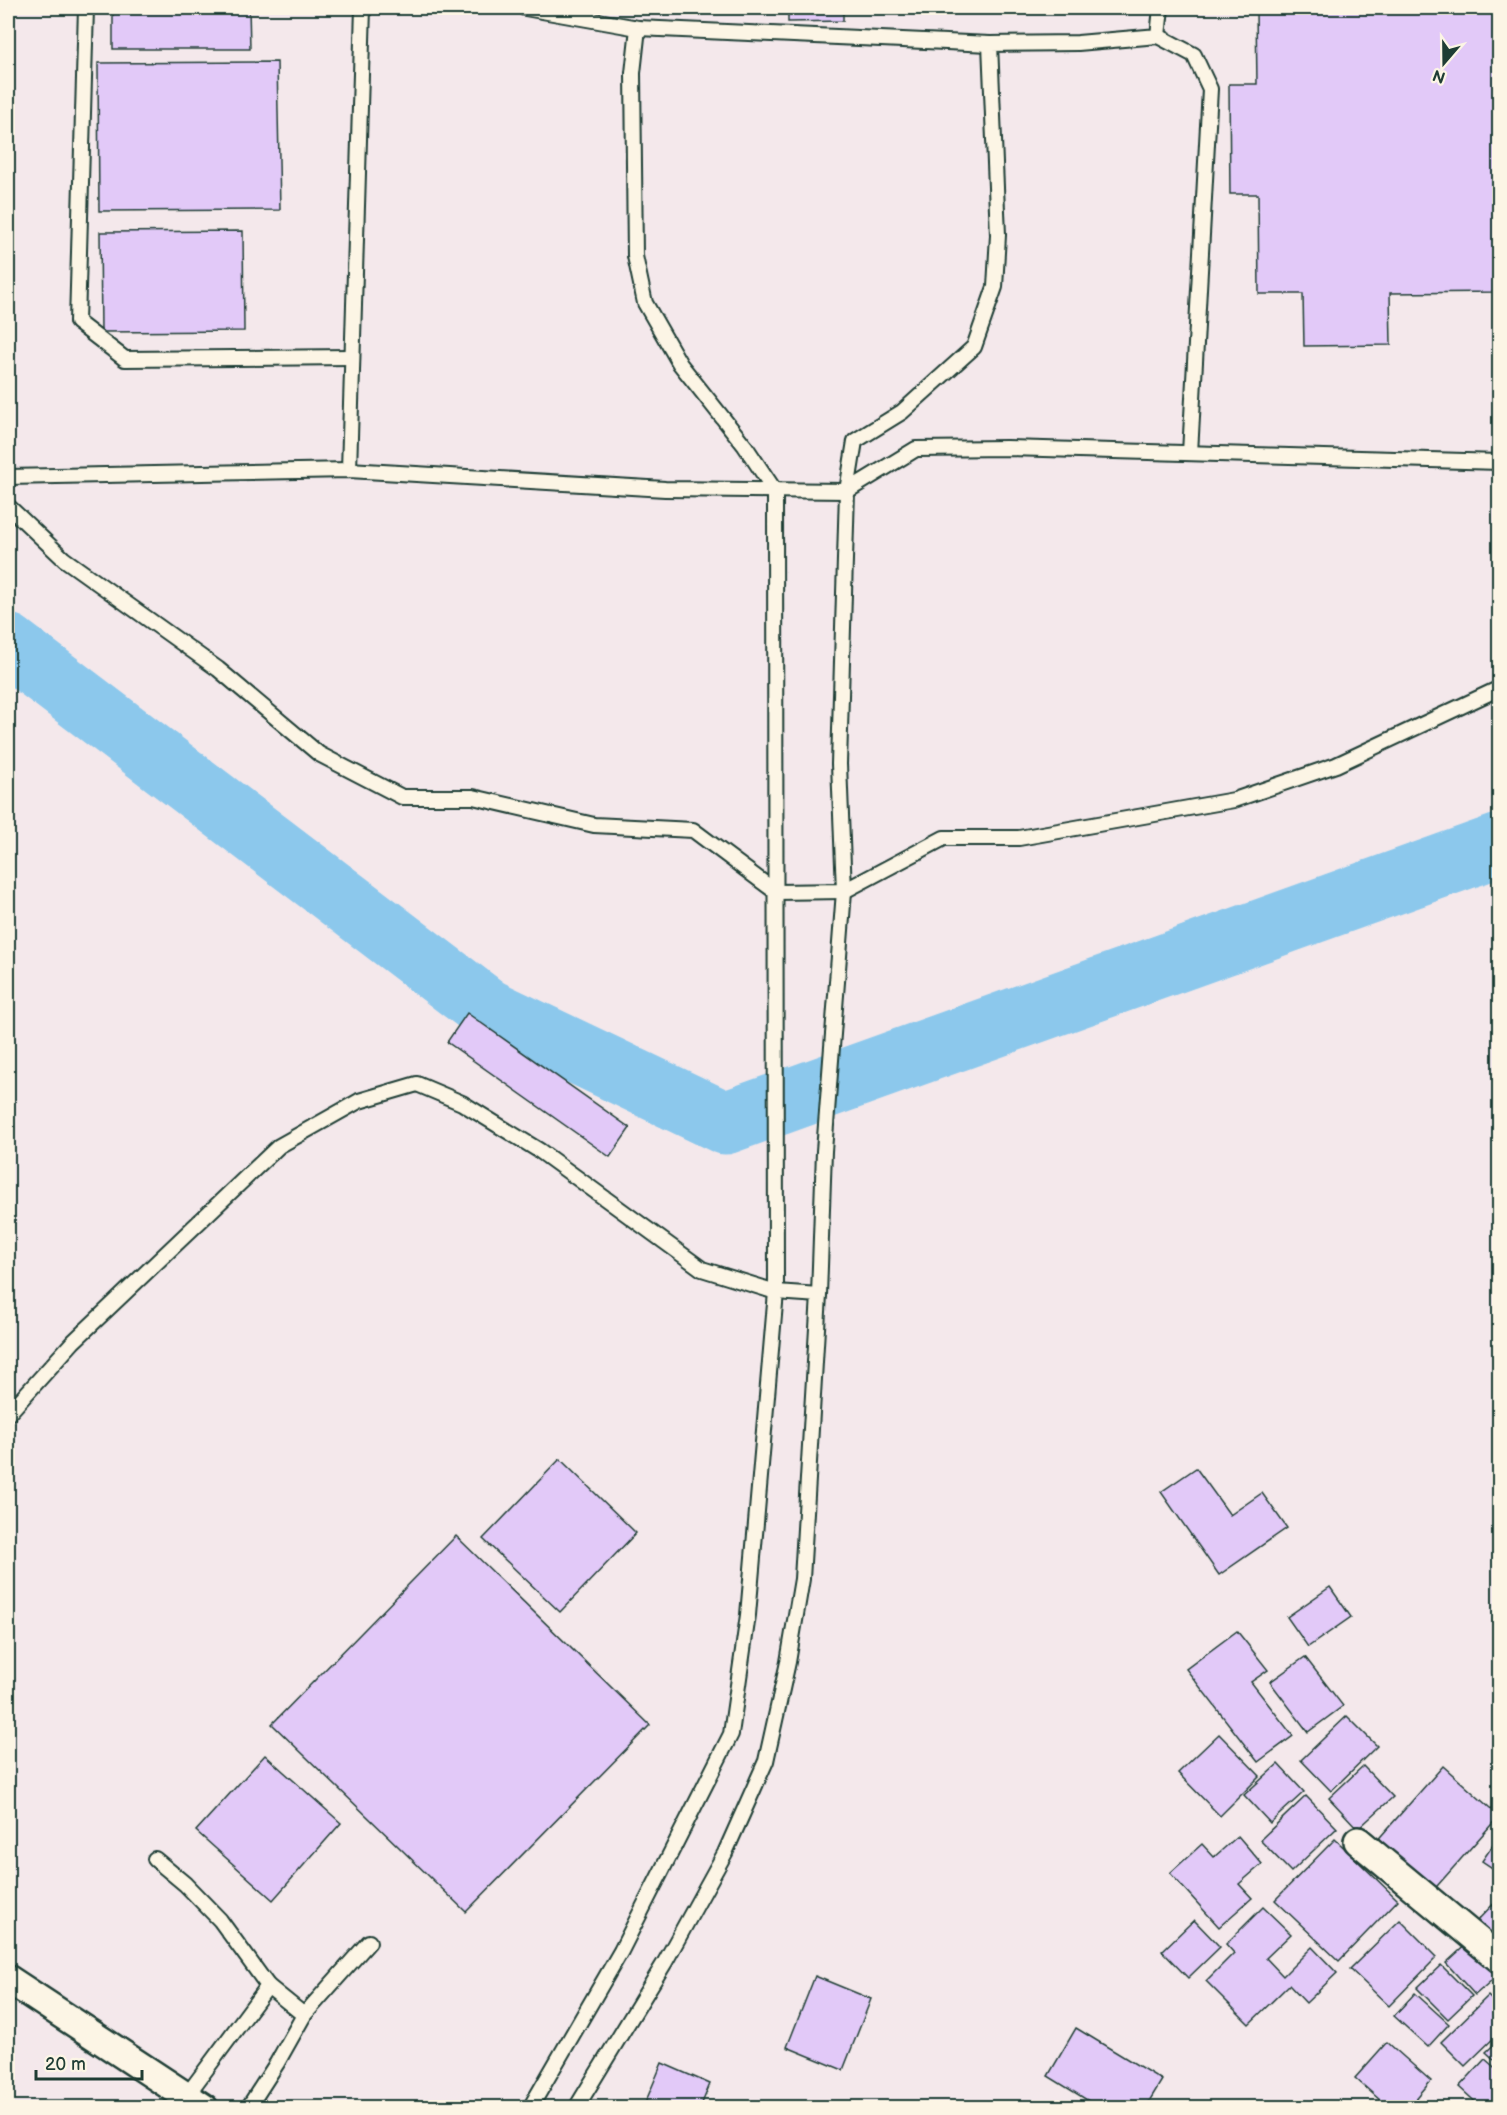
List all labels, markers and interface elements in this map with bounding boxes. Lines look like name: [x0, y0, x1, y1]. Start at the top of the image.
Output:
north arrow: [1414, 33, 1474, 93]
text: N: [1430, 65, 1448, 87]
scale bar: [36, 2043, 142, 2081]
text: 20 m: [45, 2054, 86, 2075]

